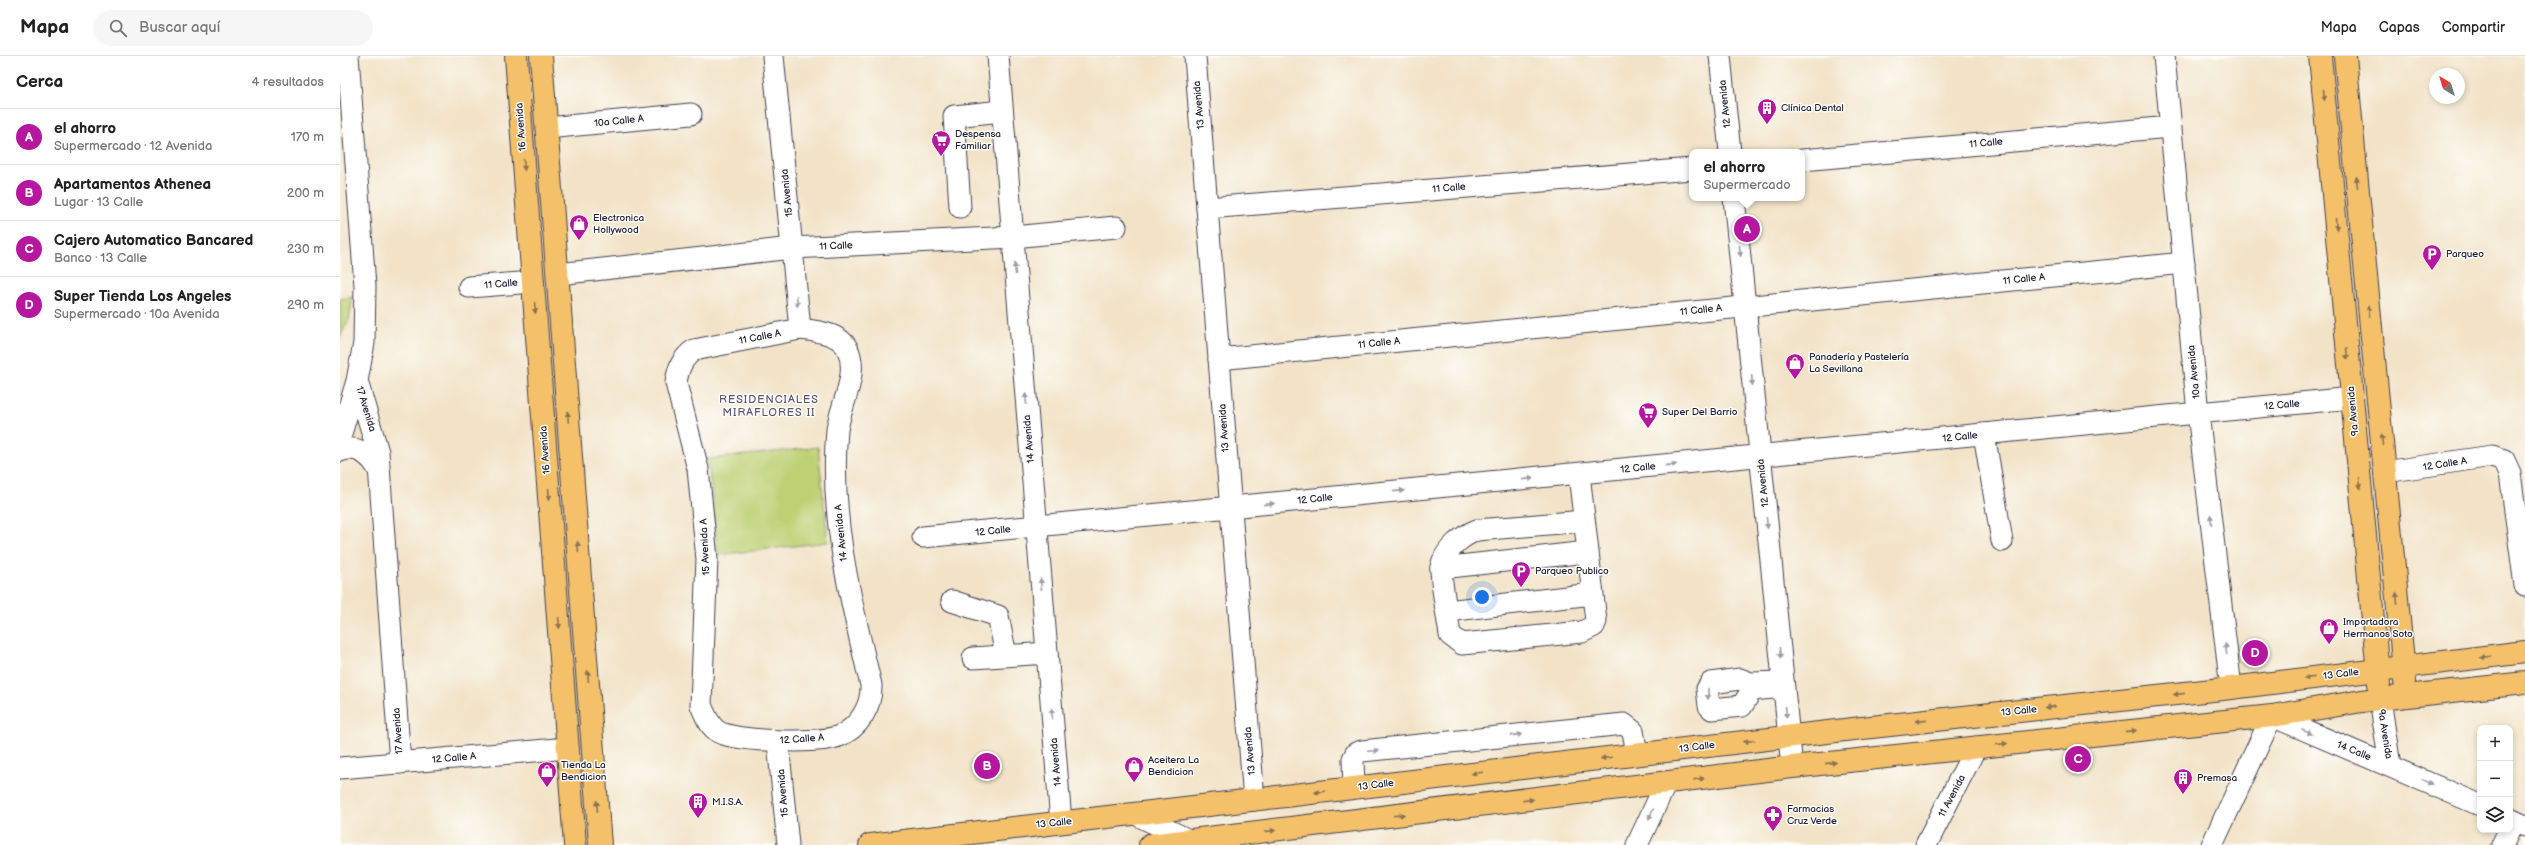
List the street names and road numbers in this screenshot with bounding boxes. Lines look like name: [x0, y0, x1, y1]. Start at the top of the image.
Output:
street label: 12 Avenida: [1716, 79, 1733, 129]
street label: 13 Avenida: [1191, 80, 1207, 130]
street label: 16 Avenida: [513, 102, 529, 152]
street label: 10a Calle A: [594, 112, 645, 130]
street label: 11 Calle: [1969, 136, 2003, 150]
street label: 15 Avenida: [778, 168, 795, 218]
street label: 11 Calle: [1432, 181, 1466, 195]
street label: 11 Calle: [819, 239, 853, 253]
street label: 11 Calle A: [2002, 271, 2047, 287]
street label: 11 Calle: [484, 277, 518, 291]
street label: 11 Calle A: [1679, 302, 1724, 318]
street label: 11 Calle A: [738, 327, 783, 347]
street label: 11 Calle A: [1357, 335, 1402, 351]
street label: 10a Avenida: [2185, 344, 2203, 399]
street label: 17 Avenida: [353, 385, 379, 433]
street label: 9a Avenida: [2345, 385, 2361, 436]
street label: 12 Calle: [2264, 397, 2300, 413]
street label: 13 Avenida: [1216, 403, 1232, 453]
street label: 14 Avenida: [1021, 414, 1037, 464]
street label: 16 Avenida: [537, 425, 553, 475]
street label: 12 Calle: [1942, 429, 1978, 445]
street label: 12 Calle A: [2422, 454, 2469, 473]
street label: 12 Avenida: [1754, 458, 1771, 508]
street label: 12 Calle: [1620, 460, 1656, 476]
street label: 12 Calle: [1297, 491, 1333, 507]
street label: 14 Avenida A: [832, 503, 850, 562]
street label: 15 Avenida A: [697, 517, 712, 576]
street label: 12 Calle: [975, 523, 1011, 539]
street label: 13 Calle: [2322, 666, 2360, 682]
street label: 13 Calle: [2001, 703, 2038, 719]
street label: 17 Avenida: [390, 707, 406, 755]
street label: 9a Avenida: [2375, 708, 2395, 760]
street label: 13 Avenida: [1242, 726, 1258, 776]
street label: 12 Calle A: [779, 731, 825, 747]
street label: 14 Avenida: [1048, 737, 1064, 787]
street label: 13 Calle: [1678, 739, 1716, 755]
street label: 14 Calle: [2335, 739, 2373, 763]
street label: 12 Calle A: [431, 750, 478, 766]
street label: 15 Avenida: [775, 768, 791, 818]
street label: 11 Avenida: [1936, 772, 1968, 819]
street label: 13 Calle: [1357, 777, 1395, 793]
street label: 13 Calle: [1036, 815, 1073, 831]

